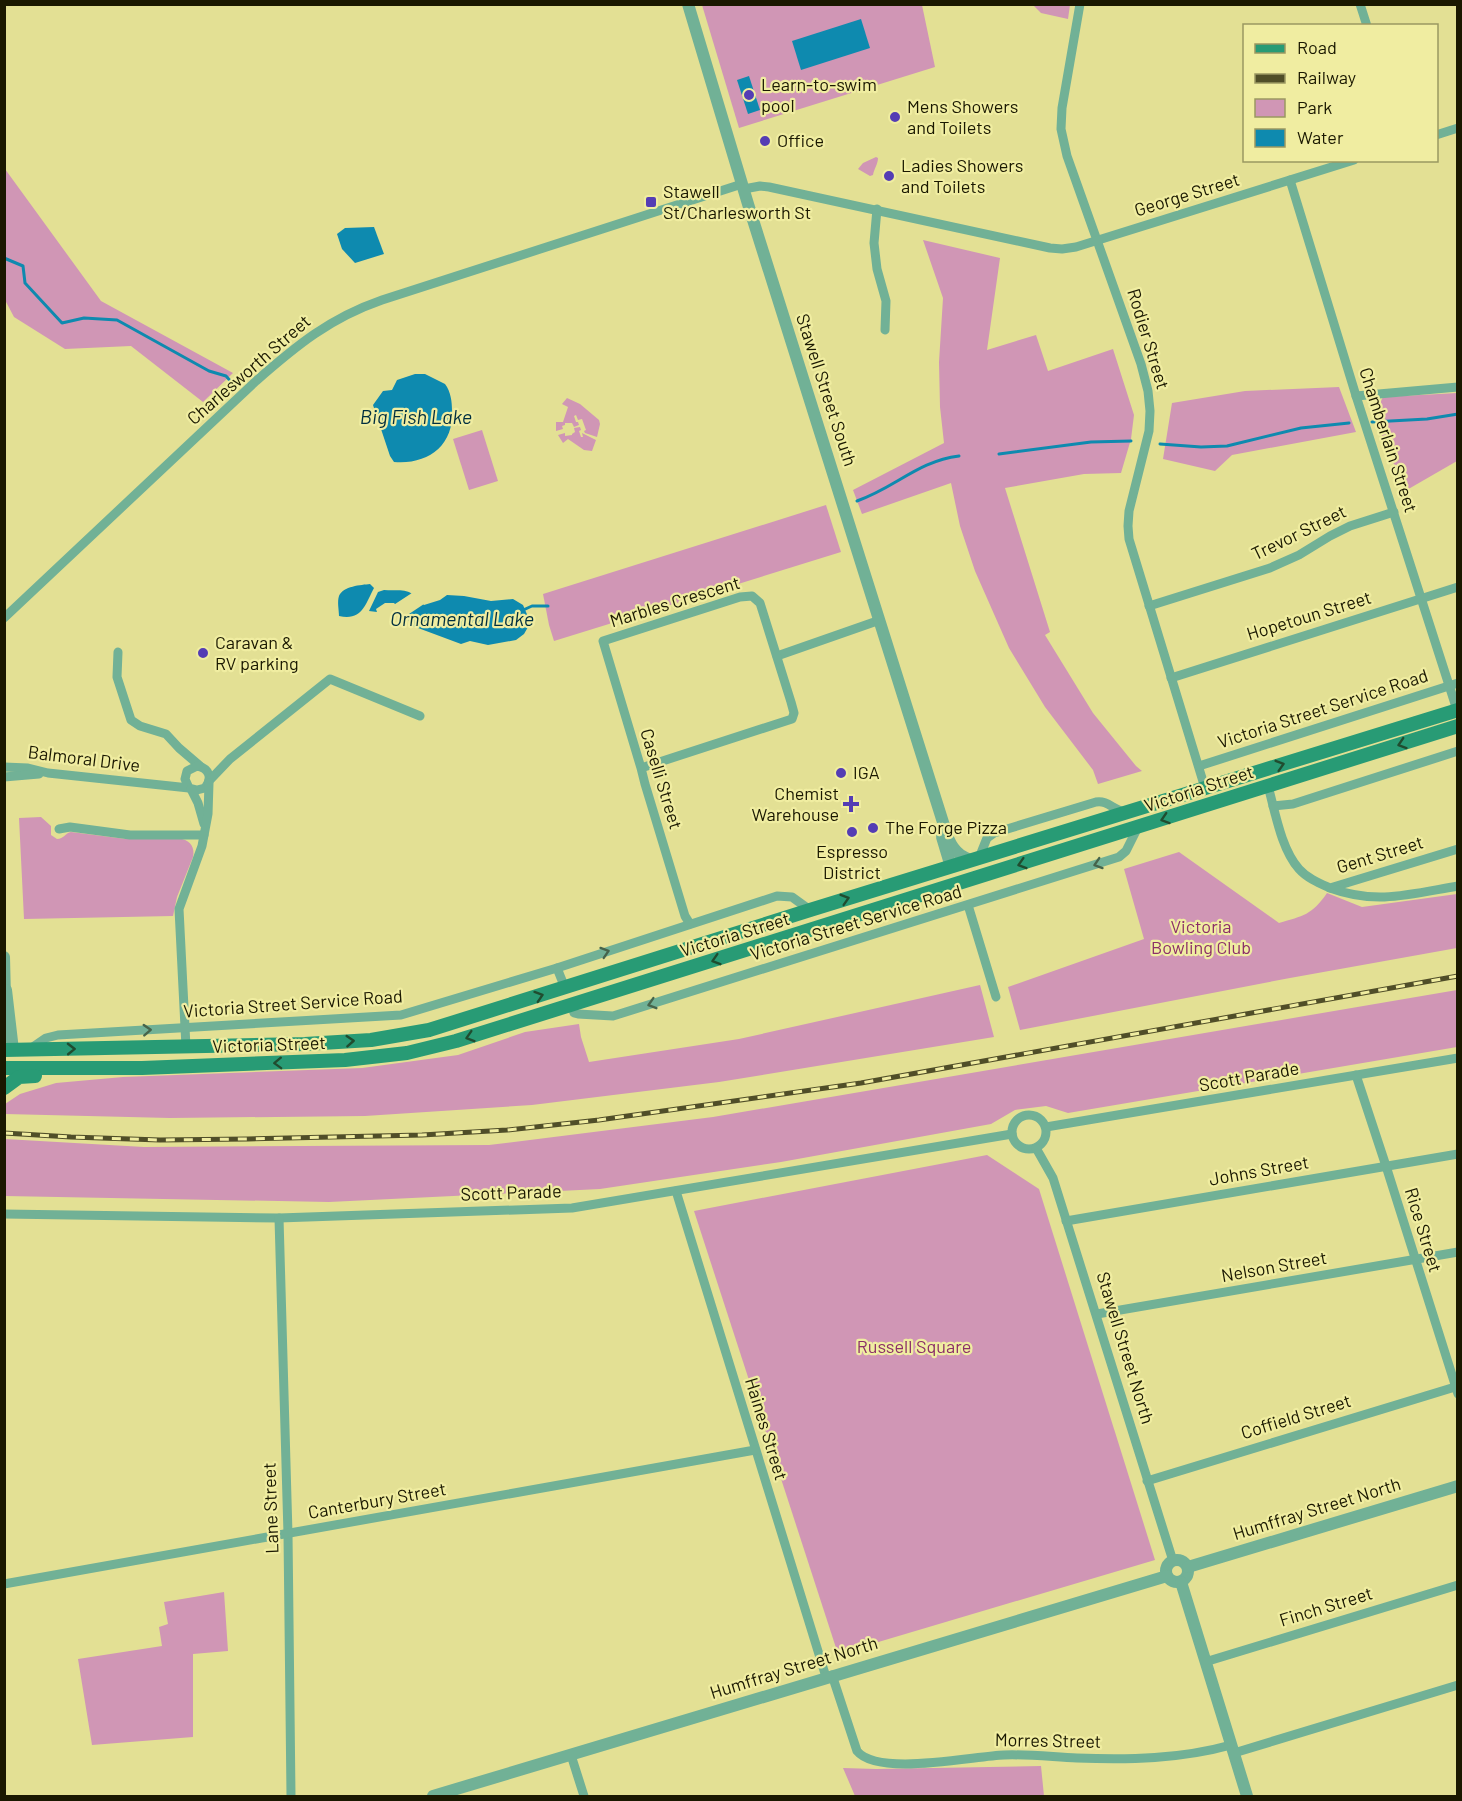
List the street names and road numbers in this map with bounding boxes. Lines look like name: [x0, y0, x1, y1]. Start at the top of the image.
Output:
street label: George Street: [1131, 168, 1242, 220]
street label: Rodier Street: [1123, 286, 1175, 392]
street label: Charlesworth Street: [182, 310, 315, 429]
street label: Stawell Street South: [792, 311, 862, 469]
street label: Chamberlain Street: [1355, 365, 1423, 515]
street label: Trevor Street: [1248, 500, 1349, 564]
street label: Marbles Crescent: [607, 571, 742, 631]
street label: Hopetoun Street: [1244, 586, 1374, 644]
street label: Victoria Street Service Road: [1215, 664, 1431, 752]
street label: Caselli Street: [636, 726, 688, 832]
street label: Balmoral Drive: [27, 740, 141, 776]
street label: Victoria Street: [1141, 760, 1256, 816]
street label: Gent Street: [1334, 830, 1426, 878]
street label: Victoria Street Service Road: [747, 879, 964, 965]
street label: Victoria Street: [677, 907, 792, 961]
street label: Victoria Street Service Road: [182, 984, 403, 1022]
street label: Victoria Street: [212, 1031, 326, 1057]
street label: Scott Parade: [1197, 1056, 1301, 1096]
street label: Johns Street: [1207, 1150, 1310, 1190]
street label: Scott Parade: [460, 1179, 562, 1205]
street label: Rice Street: [1401, 1185, 1447, 1275]
street label: Nelson Street: [1219, 1246, 1328, 1286]
street label: Stawell Street North: [1092, 1269, 1160, 1427]
street label: Haines Street: [741, 1375, 793, 1483]
street label: Coffield Street: [1238, 1389, 1353, 1443]
street label: Lane Street: [257, 1462, 283, 1554]
street label: Humffray Street North: [1230, 1472, 1403, 1544]
street label: Canterbury Street: [306, 1477, 448, 1523]
street label: Finch Street: [1276, 1581, 1375, 1631]
street label: Humffray Street North: [707, 1631, 880, 1703]
street label: Morres Street: [995, 1728, 1101, 1752]

